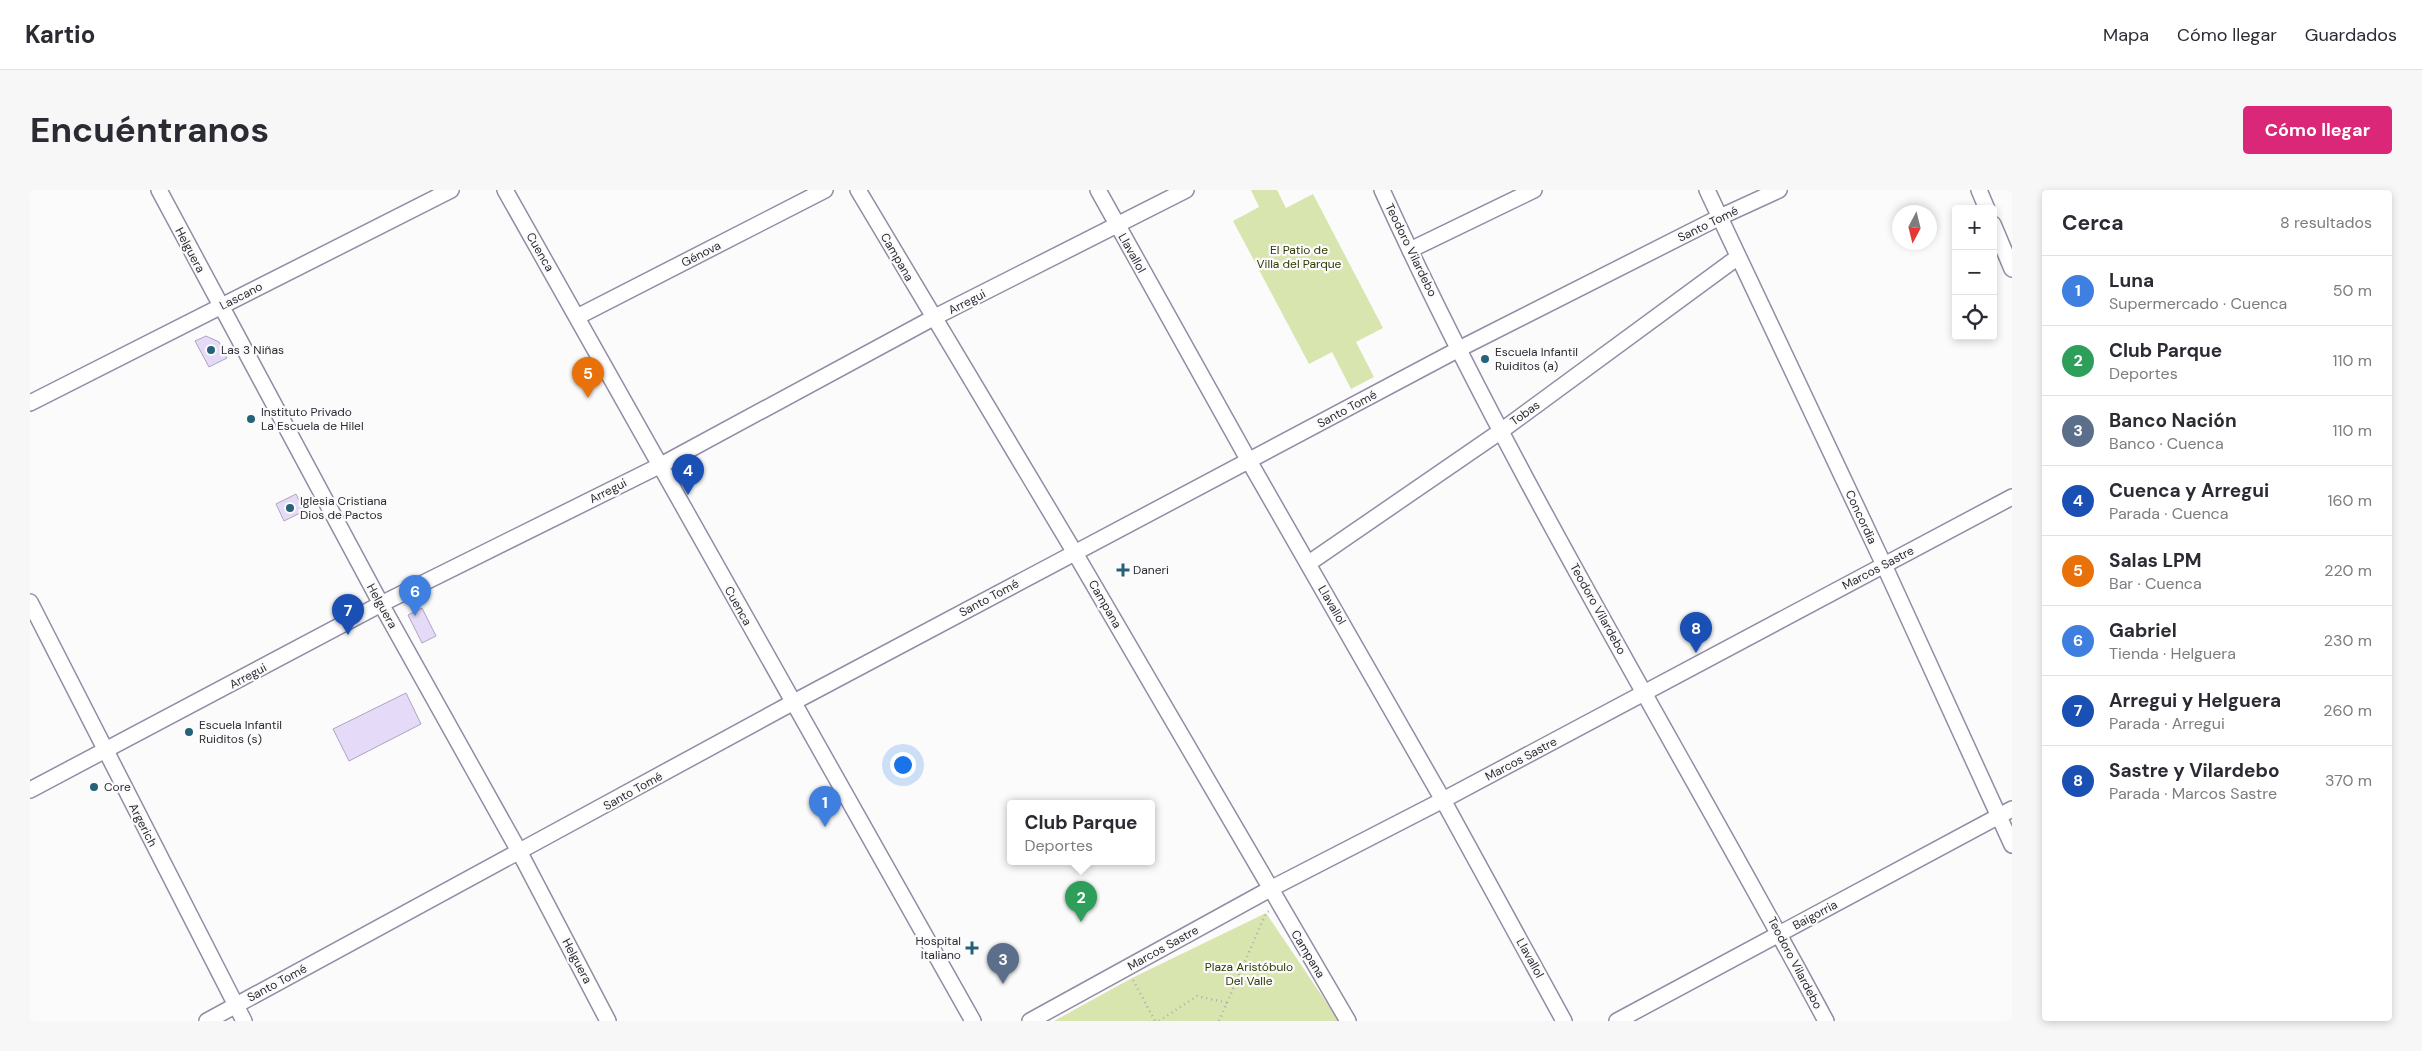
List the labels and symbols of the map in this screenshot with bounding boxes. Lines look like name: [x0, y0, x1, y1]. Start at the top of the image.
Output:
street label: Teodoro Vilardebo: [1381, 201, 1441, 299]
street label: Santo Tomé: [1675, 202, 1741, 246]
north arrow: [1892, 205, 1937, 250]
street label: Helguera: [171, 225, 209, 275]
street label: Cuenca: [522, 230, 558, 274]
street label: Campana: [877, 230, 917, 284]
street label: Llavallol: [1115, 230, 1149, 276]
street label: Génova: [679, 237, 723, 271]
park label: El Patio de Villa del Parque: [1257, 242, 1342, 272]
street label: Lascano: [217, 278, 265, 314]
street label: Arregui: [946, 286, 988, 318]
place label: Las 3 Niñas: [221, 342, 284, 358]
marker: Las 3 Niñas: [205, 344, 217, 356]
place label: Escuela Infantil Ruiditos (a): [1495, 344, 1578, 374]
marker: Escuela Infantil Ruiditos (a): [1479, 353, 1491, 365]
pin: 5: [572, 357, 604, 398]
street label: Santo Tomé: [1314, 386, 1380, 431]
street label: Tobas: [1507, 397, 1543, 429]
place label: Instituto Privado La Escuela de Hilel: [261, 404, 364, 434]
marker: Instituto Privado La Escuela de Hilel: [245, 413, 257, 425]
pin: 4: [672, 454, 704, 495]
street label: Arregui: [587, 475, 629, 507]
street label: Concordia: [1842, 487, 1880, 547]
place label: Iglesia Cristiana Dios de Pactos: [300, 493, 387, 523]
marker: Iglesia Cristiana Dios de Pactos: [284, 502, 296, 514]
street label: Marcos Sastre: [1839, 542, 1917, 594]
street label: Teodoro Vilardebo: [1566, 560, 1630, 658]
place label: Daneri: [1133, 562, 1169, 578]
marker: Daneri: [1117, 564, 1129, 576]
pin: 6: [399, 575, 431, 616]
street label: Santo Tomé: [956, 575, 1022, 620]
street label: Campana: [1085, 577, 1125, 631]
street label: Helguera: [363, 581, 401, 631]
street label: Llavallol: [1314, 582, 1350, 628]
street label: Cuenca: [721, 584, 755, 628]
pin: 7: [332, 594, 364, 635]
pin: 8: [1680, 612, 1712, 653]
street label: Arregui: [227, 660, 269, 692]
place label: Escuela Infantil Ruiditos (s): [199, 717, 282, 747]
marker: Escuela Infantil Ruiditos (s): [183, 726, 195, 738]
street label: Marcos Sastre: [1482, 733, 1560, 785]
your location: [890, 752, 916, 778]
street label: Santo Tomé: [600, 768, 666, 814]
place label: Core: [104, 779, 131, 795]
marker: Core: [88, 781, 100, 793]
pin: 1: [809, 786, 841, 827]
street label: Argerich: [125, 801, 161, 849]
pin: 2: [1065, 881, 1097, 922]
street label: Baigorria: [1790, 897, 1840, 933]
street label: Teodoro Vilardebo: [1764, 914, 1826, 1012]
street label: Marcos Sastre: [1125, 922, 1202, 974]
street label: Campana: [1287, 927, 1329, 981]
place label: Hospital Italiano: [915, 933, 961, 963]
street label: Llavallol: [1513, 935, 1547, 981]
street label: Helguera: [558, 936, 596, 986]
marker: Hospital Italiano: [965, 941, 979, 955]
pin: 3: [987, 943, 1019, 984]
park label: Plaza Aristóbulo Del Valle: [1205, 959, 1293, 989]
street label: Santo Tomé: [244, 960, 310, 1005]

